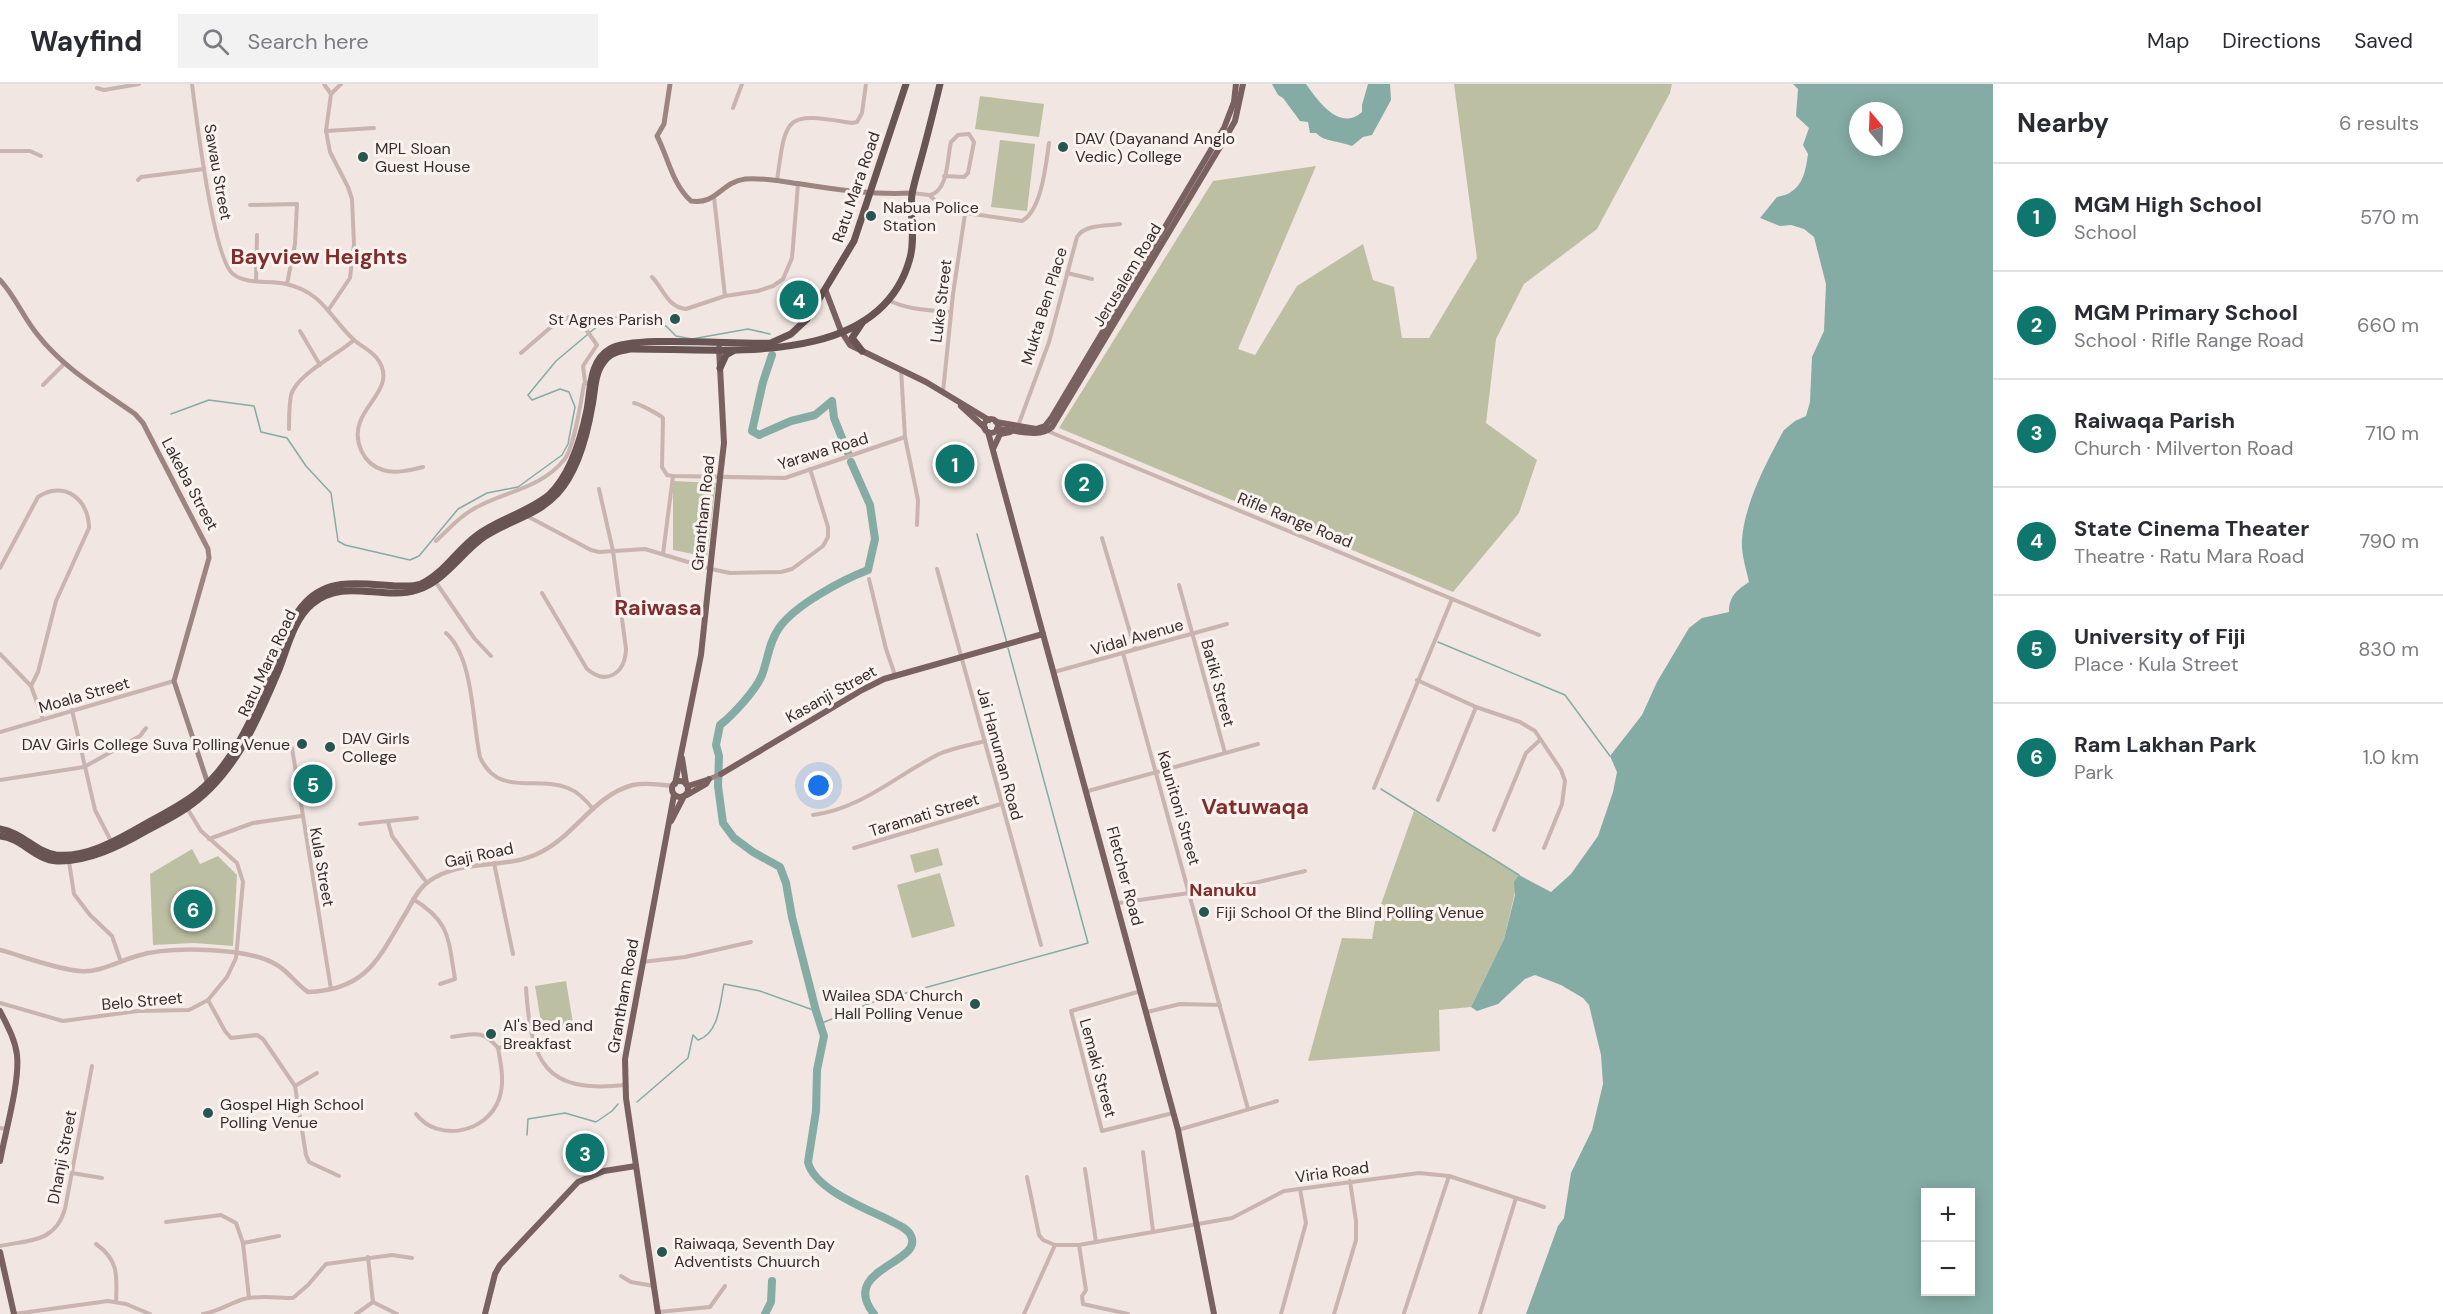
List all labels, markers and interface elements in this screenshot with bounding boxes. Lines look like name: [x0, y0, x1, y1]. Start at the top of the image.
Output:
search box: [178, 14, 598, 68]
text: Wayfind: [30, 23, 142, 60]
icon: search: [199, 25, 232, 58]
text: Search here: [247, 27, 369, 56]
text: Map: [2147, 27, 2189, 55]
text: Directions: [2222, 27, 2321, 55]
text: Saved: [2354, 27, 2413, 55]
north arrow: [1849, 102, 1903, 156]
text: Nearby: [2017, 106, 2109, 140]
text: 6 results: [2339, 110, 2419, 136]
street label: Sawau Street: [199, 122, 237, 222]
place label: DAV (Dayanand Anglo Vedic) College: [1075, 128, 1235, 167]
street label: Ratu Mara Road: [827, 129, 885, 245]
place label: MPL Sloan Guest House: [375, 138, 470, 177]
marker: DAV (Dayanand Anglo Vedic) College: [1056, 140, 1070, 154]
marker: MPL Sloan Guest House: [356, 150, 370, 164]
text: MGM High School: [2074, 190, 2262, 219]
place label: Nabua Police Station: [883, 197, 979, 236]
text: 1: [2033, 204, 2040, 230]
text: 570 m: [2360, 204, 2419, 230]
marker: Nabua Police Station: [864, 209, 878, 223]
street label: Jerusalem Road: [1088, 219, 1166, 331]
text: School: [2074, 219, 2137, 245]
district label: Bayview Heights: [230, 242, 408, 271]
street label: Mukta Ben Place: [1016, 245, 1072, 367]
street label: Luke Street: [925, 258, 957, 344]
pin: 4: [780, 278, 818, 322]
text: MGM Primary School: [2074, 298, 2298, 327]
place label: St Agnes Parish: [548, 309, 663, 330]
marker: St Agnes Parish: [668, 312, 682, 326]
text: 2: [2031, 312, 2042, 338]
text: 660 m: [2357, 312, 2419, 338]
text: School · Rifle Range Road: [2074, 327, 2304, 353]
text: Raiwaqa Parish: [2074, 406, 2235, 435]
text: 3: [2030, 420, 2043, 446]
text: 710 m: [2365, 420, 2419, 446]
street label: Yarawa Road: [775, 427, 871, 475]
street label: Lakeba Street: [157, 434, 223, 534]
text: Church · Milverton Road: [2074, 435, 2294, 461]
pin: 1: [936, 442, 974, 487]
street label: Grantham Road: [687, 454, 719, 572]
pin: 2: [1064, 460, 1104, 506]
street label: Rifle Range Road: [1234, 487, 1356, 553]
text: State Cinema Theater: [2074, 514, 2309, 543]
text: 4: [2030, 528, 2043, 554]
text: 790 m: [2359, 528, 2419, 554]
text: Theatre · Ratu Mara Road: [2074, 543, 2304, 569]
district label: Raiwasa: [614, 593, 702, 622]
street label: Ratu Mara Road: [233, 606, 301, 720]
street label: Vidal Avenue: [1088, 614, 1186, 660]
text: University of Fiji: [2074, 622, 2246, 651]
text: 5: [2030, 636, 2043, 662]
text: 830 m: [2358, 636, 2419, 662]
street label: Batiki Street: [1196, 637, 1240, 729]
text: Place · Kula Street: [2074, 651, 2238, 677]
street label: Kasanji Street: [782, 660, 880, 728]
street label: Moala Street: [36, 672, 132, 718]
street label: Jai Hanuman Road: [972, 685, 1028, 823]
place label: DAV Girls College: [342, 728, 410, 767]
text: Ram Lakhan Park: [2074, 730, 2257, 759]
place label: DAV Girls College Suva Polling Venue: [22, 734, 290, 755]
marker: DAV Girls College Suva Polling Venue: [295, 737, 309, 751]
marker: DAV Girls College: [323, 740, 337, 754]
text: 6: [2030, 744, 2043, 770]
text: 1.0 km: [2363, 744, 2419, 770]
street label: Kaunitoni Street: [1153, 748, 1205, 868]
text: Park: [2074, 759, 2114, 785]
pin: 5: [294, 762, 332, 806]
your location: [804, 771, 833, 800]
street label: Taramati Street: [867, 788, 981, 842]
district label: Vatuwaqa: [1201, 792, 1309, 821]
street label: Fletcher Road: [1102, 824, 1148, 928]
street label: Kula Street: [305, 826, 339, 908]
street label: Gaji Road: [443, 837, 515, 873]
district label: Nanuku: [1189, 878, 1257, 902]
pin: 6: [174, 886, 212, 932]
place label: Fiji School Of the Blind Polling Venue: [1216, 902, 1484, 923]
marker: Fiji School Of the Blind Polling Venue: [1197, 905, 1211, 919]
street label: Grantham Road: [603, 937, 643, 1055]
place label: Wailea SDA Church Hall Polling Venue: [822, 985, 963, 1024]
street label: Belo Street: [101, 987, 183, 1015]
marker: Wailea SDA Church Hall Polling Venue: [968, 997, 982, 1011]
place label: Al's Bed and Breakfast: [503, 1015, 593, 1054]
street label: Lemaki Street: [1075, 1016, 1121, 1120]
marker: Al's Bed and Breakfast: [484, 1027, 498, 1041]
place label: Gospel High School Polling Venue: [220, 1094, 364, 1133]
marker: Gospel High School Polling Venue: [201, 1106, 215, 1120]
street label: Dhanji Street: [43, 1108, 81, 1206]
pin: 3: [566, 1130, 604, 1176]
street label: Viria Road: [1294, 1156, 1370, 1188]
map controls: [1921, 1188, 1975, 1296]
button: +: [1921, 1188, 1975, 1242]
place label: Raiwaqa, Seventh Day Adventists Chuurch: [674, 1233, 835, 1272]
button: −: [1921, 1242, 1975, 1296]
marker: Raiwaqa, Seventh Day Adventists Chuurch: [655, 1245, 669, 1259]

